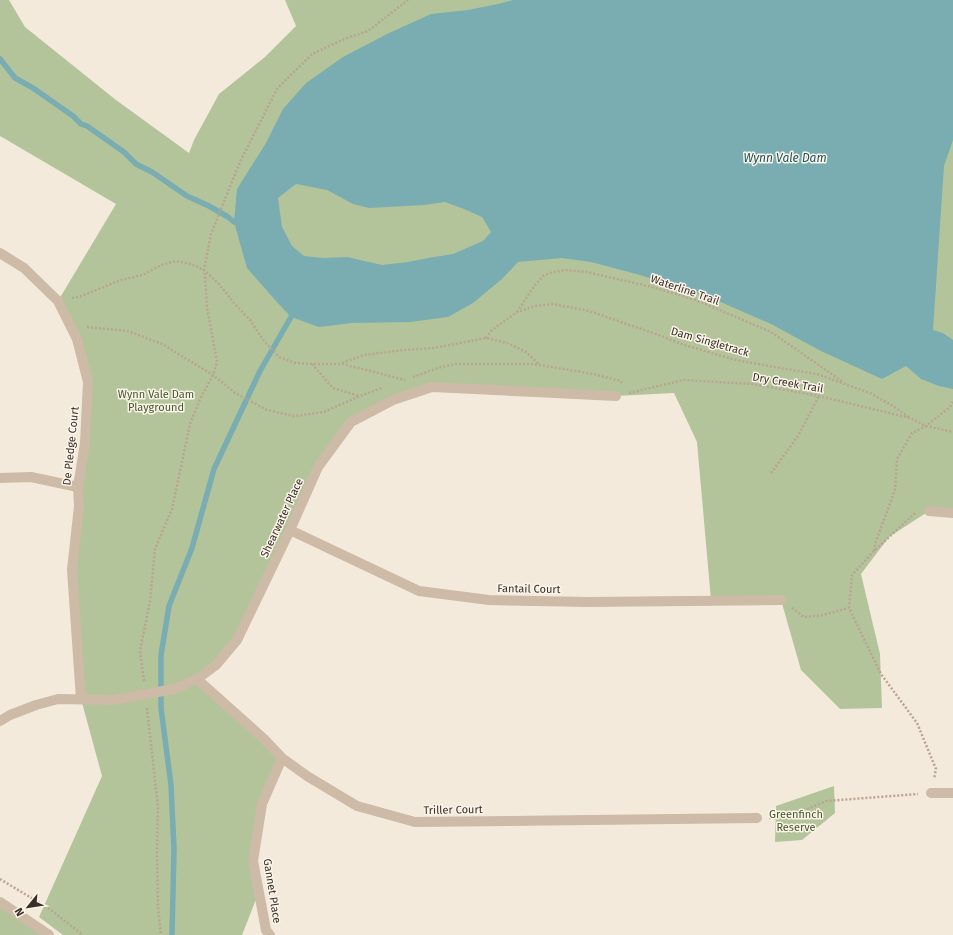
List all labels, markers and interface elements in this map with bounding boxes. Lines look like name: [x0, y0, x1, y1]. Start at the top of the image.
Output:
water label: Wynn Vale Dam: [743, 151, 827, 165]
street label: Waterline Trail: [649, 272, 721, 308]
street label: Dam Singletrack: [670, 325, 751, 359]
street label: Dry Creek Trail: [752, 370, 824, 396]
park label: Wynn Vale Dam Playground: [118, 388, 194, 414]
street label: De Pledge Court: [60, 406, 82, 486]
street label: Shearwater Place: [258, 476, 306, 560]
street label: Fantail Court: [497, 582, 561, 596]
street label: Triller Court: [423, 803, 483, 817]
park label: Greenfinch Reserve: [769, 808, 823, 834]
street label: Gannet Place: [260, 858, 284, 924]
north arrow: [8, 887, 48, 927]
text: N: [12, 905, 27, 918]

